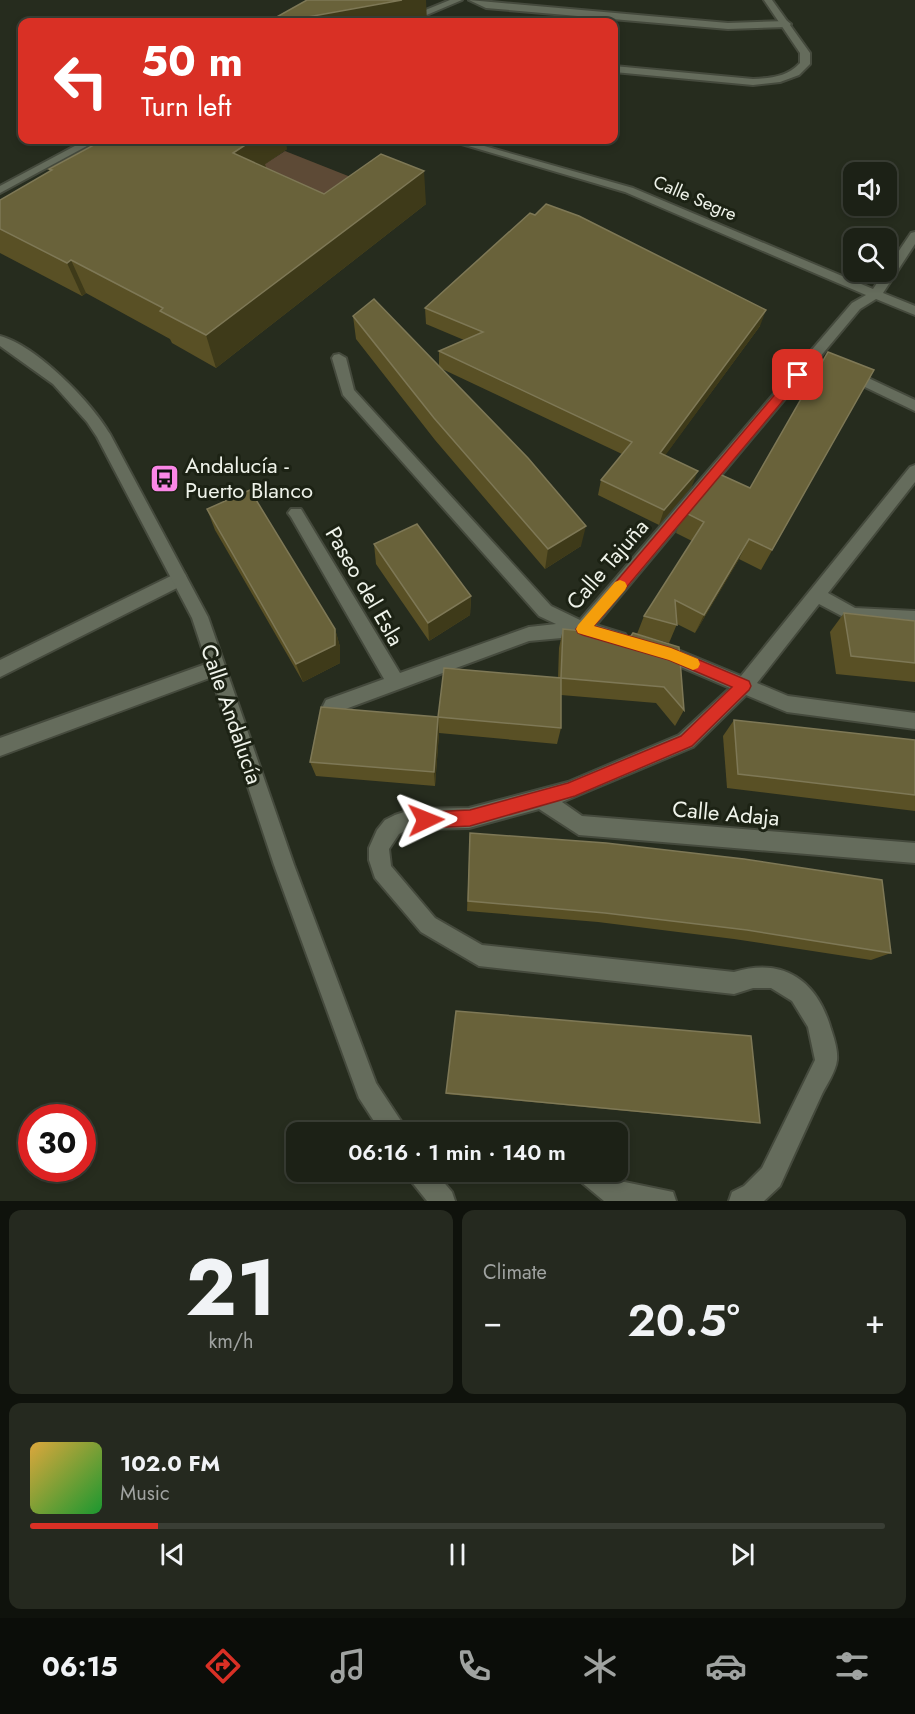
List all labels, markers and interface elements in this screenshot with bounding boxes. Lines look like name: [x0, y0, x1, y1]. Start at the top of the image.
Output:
text: 50 m: [141, 31, 243, 92]
icon: left: [42, 42, 120, 120]
text: Turn left: [141, 87, 231, 126]
map controls: [843, 162, 897, 282]
button: sound: [843, 162, 897, 216]
street label: Calle Segre: [649, 169, 741, 227]
button: search: [843, 228, 897, 282]
pin: [772, 349, 823, 400]
icon: arrive: [781, 358, 814, 391]
place label: Andalucía - Puerto Blanco: [185, 449, 313, 506]
bus stop icon: Andalucía - Puerto Blanco: [148, 462, 180, 494]
street label: Calle Tajuña: [558, 511, 656, 617]
street label: Paseo del Esla: [318, 520, 412, 652]
street label: Calle Andalucía: [193, 640, 271, 788]
position arrow: [394, 788, 458, 852]
street label: Calle Adaja: [671, 792, 781, 834]
speed limit sign: 30: [18, 1104, 96, 1182]
text: 06:16 · 1 min · 140 m: [348, 1136, 566, 1168]
text: 21: [186, 1232, 276, 1344]
text: Climate: [483, 1258, 547, 1287]
text: 20.5°: [627, 1288, 740, 1353]
text: −: [483, 1298, 502, 1345]
text: +: [865, 1298, 885, 1345]
text: km/h: [208, 1327, 254, 1356]
text: 102.0 FM: [120, 1447, 220, 1479]
text: Music: [120, 1479, 170, 1508]
icon: previous: [156, 1538, 189, 1571]
icon: pause: [441, 1538, 474, 1571]
icon: next: [726, 1538, 759, 1571]
icon: directions: [202, 1645, 244, 1687]
icon: music: [327, 1645, 369, 1687]
icon: phone: [453, 1645, 495, 1687]
icon: climate: [579, 1645, 621, 1687]
icon: car: [705, 1645, 747, 1687]
icon: filters: [831, 1645, 873, 1687]
text: 06:15: [42, 1647, 118, 1686]

